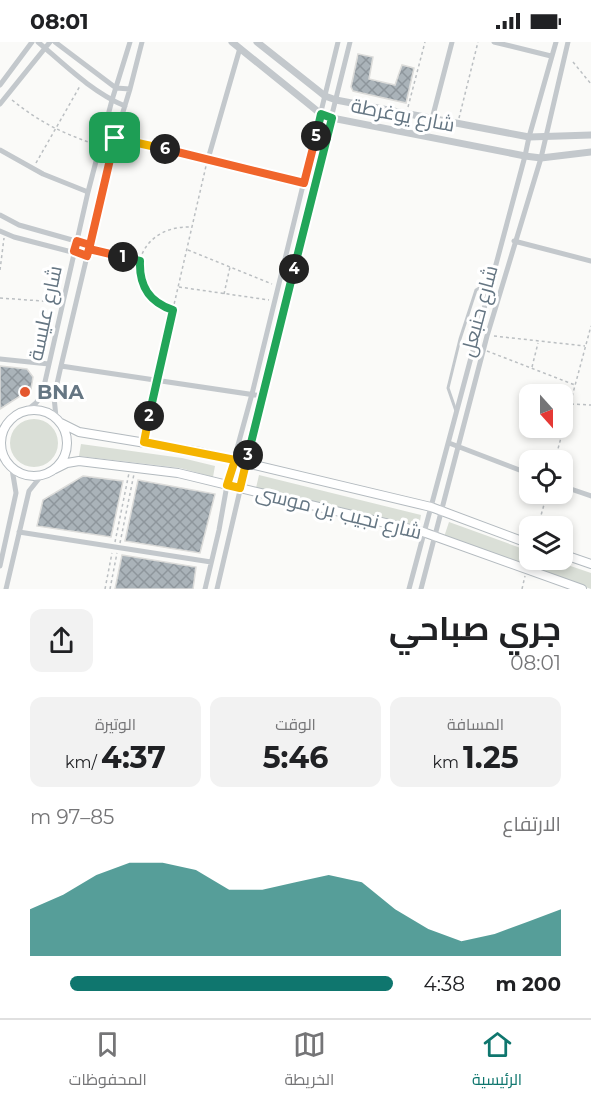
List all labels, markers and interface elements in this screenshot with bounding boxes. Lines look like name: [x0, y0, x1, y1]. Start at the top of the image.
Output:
text: 08:01: [30, 8, 89, 35]
street label: شارع يوغرطة: [349, 93, 457, 139]
pin: [89, 112, 140, 163]
icon: arrive: [98, 121, 131, 154]
pin: 5: [301, 121, 331, 151]
text: 5: [311, 126, 321, 145]
pin: 6: [150, 134, 180, 164]
text: 6: [160, 139, 170, 158]
pin: 1: [108, 242, 138, 272]
text: 1: [120, 247, 126, 266]
pin: 4: [279, 254, 309, 284]
text: 4: [288, 259, 300, 278]
street label: شارع عليسة: [23, 263, 69, 363]
street label: شارع حنبعل: [455, 263, 505, 360]
place label: BNA: [37, 380, 84, 404]
north arrow: [519, 384, 573, 438]
map controls: [519, 384, 573, 570]
marker: BNA: [18, 385, 32, 399]
pin: 2: [134, 401, 164, 431]
text: 2: [144, 406, 154, 425]
pin: 3: [233, 440, 263, 470]
text: 3: [243, 445, 253, 464]
button: locate: [519, 450, 573, 504]
street label: شارع نجيب بن موسى: [253, 480, 424, 546]
button: layers: [519, 516, 573, 570]
text: جري صباحي: [389, 608, 561, 648]
button: share: [30, 609, 93, 672]
text: 08:01: [510, 651, 561, 675]
text: الوتيرة: [95, 715, 136, 734]
text: الوقت: [275, 715, 316, 734]
text: المسافة: [447, 715, 504, 734]
text: 4:37: [101, 739, 166, 776]
text: 5:46: [263, 739, 328, 776]
text: 1.25: [463, 739, 519, 776]
text: /km: [65, 753, 101, 772]
text: km: [432, 753, 463, 772]
text: 85–97 m: [30, 805, 114, 829]
text: الارتفاع: [502, 812, 561, 836]
text: 4:38: [423, 972, 465, 996]
text: 200 m: [495, 972, 561, 996]
tab: المحفوظات: [69, 1028, 147, 1094]
tab: الخريطة: [284, 1028, 334, 1094]
tab: الرئيسية: [472, 1028, 522, 1094]

